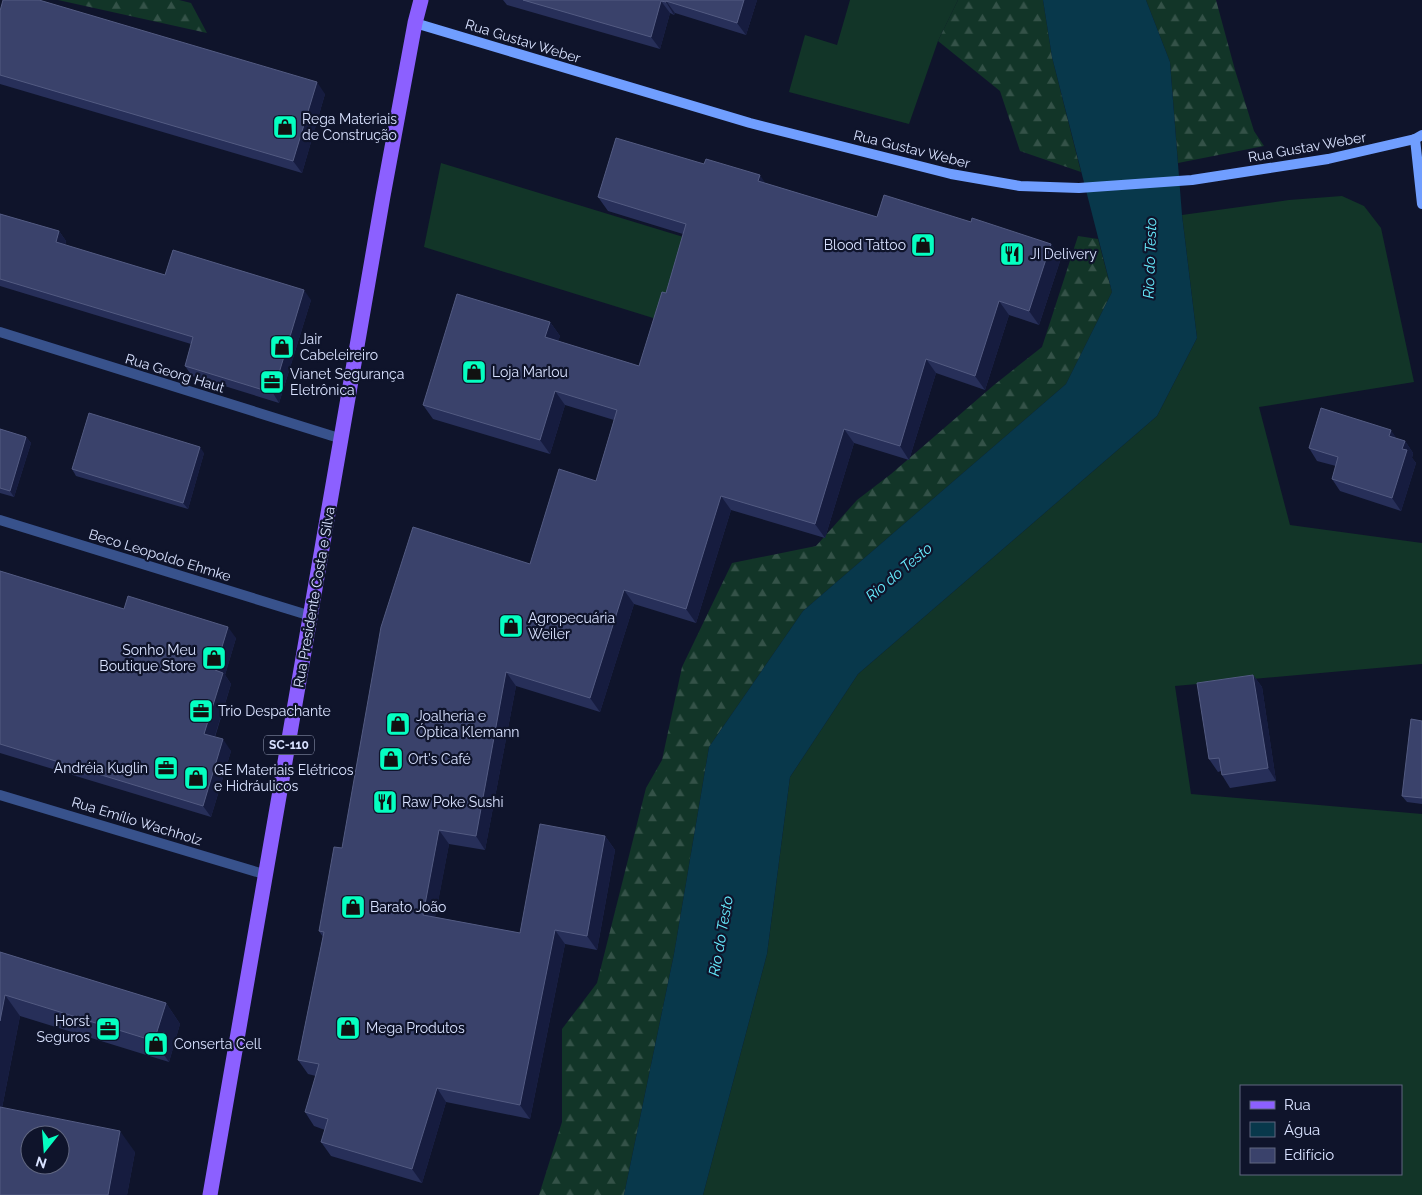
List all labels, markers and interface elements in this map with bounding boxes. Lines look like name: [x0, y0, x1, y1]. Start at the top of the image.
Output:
street label: Rua Gustav Weber: [463, 16, 583, 66]
place label: Rega Materiais de Construção: [302, 111, 397, 143]
shop icon: Rega Materiais de Construção: [272, 114, 298, 140]
street label: Rua Gustav Weber: [852, 127, 972, 171]
street label: Rua Gustav Weber: [1247, 129, 1367, 165]
water label: Rio do Testo: [1140, 217, 1160, 299]
shop icon: Blood Tattoo: [910, 232, 936, 258]
place label: Blood Tattoo: [824, 237, 906, 253]
restaurant icon: JI Delivery: [999, 241, 1025, 267]
place label: JI Delivery: [1030, 246, 1097, 262]
place label: Jair Cabeleireiro: [300, 331, 378, 363]
shop icon: Jair Cabeleireiro: [269, 334, 295, 360]
street label: Rua Georg Haut: [123, 350, 227, 396]
shop icon: Loja Marlou: [461, 359, 487, 385]
place label: Loja Marlou: [492, 364, 568, 380]
place label: Vianet Segurança Eletrônica: [290, 366, 404, 398]
office icon: Vianet Segurança Eletrônica: [259, 369, 285, 395]
street label: Rua Presidente Costa e Silva: [290, 505, 338, 689]
street label: Beco Leopoldo Ehmke: [87, 526, 233, 584]
water label: Rio do Testo: [862, 539, 936, 605]
place label: Agropecuária Weiler: [528, 610, 615, 642]
shop icon: Agropecuária Weiler: [498, 613, 524, 639]
place label: Sonho Meu Boutique Store: [99, 642, 196, 674]
shop icon: Sonho Meu Boutique Store: [201, 645, 227, 671]
office icon: Trio Despachante: [188, 698, 214, 724]
place label: Trio Despachante: [218, 703, 331, 719]
place label: Joalheria e Óptica Klemann: [416, 708, 519, 740]
shop icon: Joalheria e Óptica Klemann: [385, 711, 411, 737]
road number: SC-110: [264, 736, 314, 754]
shop icon: Ort's Café: [378, 746, 404, 772]
place label: Ort's Café: [408, 751, 471, 767]
office icon: Andréia Kuglin: [153, 755, 179, 781]
place label: Andréia Kuglin: [54, 760, 148, 776]
place label: GE Materiais Elétricos e Hidráulicos: [214, 762, 354, 794]
shop icon: GE Materiais Elétricos e Hidráulicos: [183, 765, 209, 791]
restaurant icon: Raw Poke Sushi: [372, 789, 398, 815]
street label: Rua Emílio Wachholz: [70, 794, 204, 849]
place label: Raw Poke Sushi: [402, 794, 504, 810]
shop icon: Barato João: [340, 894, 366, 920]
water label: Rio do Testo: [705, 894, 737, 978]
place label: Barato João: [370, 899, 446, 915]
place label: Horst Seguros: [37, 1013, 90, 1045]
shop icon: Mega Produtos: [335, 1015, 361, 1041]
office icon: Horst Seguros: [95, 1016, 121, 1042]
place label: Mega Produtos: [366, 1020, 465, 1036]
shop icon: Conserta Cell: [143, 1031, 169, 1057]
place label: Conserta Cell: [174, 1036, 262, 1052]
legend: [1240, 1085, 1402, 1175]
text: Rua: [1284, 1096, 1311, 1114]
text: Água: [1284, 1121, 1320, 1139]
north arrow: [20, 1125, 70, 1175]
text: Edifício: [1284, 1146, 1334, 1164]
text: N: [34, 1153, 49, 1172]

